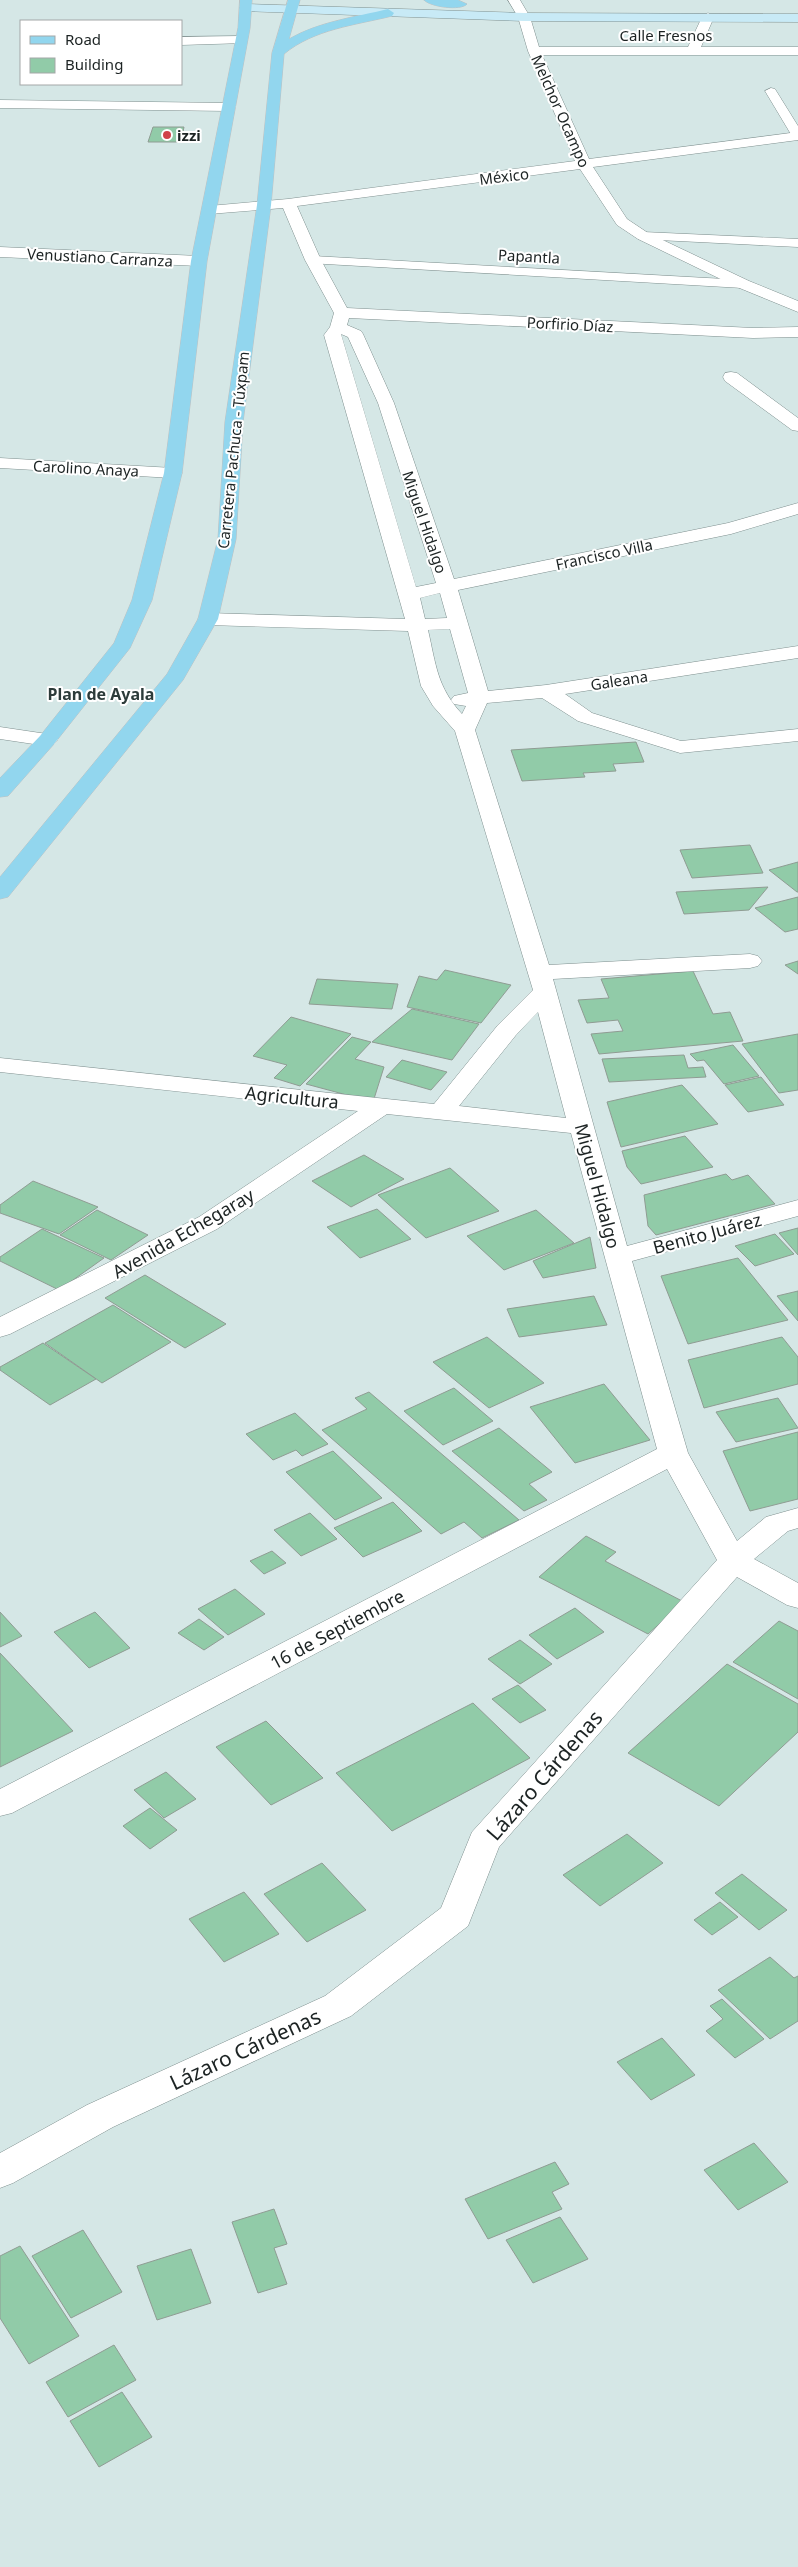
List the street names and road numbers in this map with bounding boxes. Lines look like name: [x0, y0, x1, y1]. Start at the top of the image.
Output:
street label: Calle Fresnos: [620, 25, 712, 45]
street label: Melchor Ocampo: [527, 52, 595, 170]
street label: México: [478, 163, 530, 189]
street label: Venustiano Carranza: [27, 243, 173, 271]
street label: Papantla: [497, 244, 561, 268]
street label: Porfirio Díaz: [526, 312, 614, 336]
street label: Carretera Pachuca - Túxpam: [213, 350, 253, 550]
street label: Carolino Anaya: [32, 455, 140, 481]
street label: Miguel Hidalgo: [398, 468, 452, 576]
street label: Francisco Villa: [554, 534, 654, 574]
street label: Galeana: [589, 666, 649, 694]
street label: Agricultura: [244, 1080, 340, 1114]
street label: Miguel Hidalgo: [570, 1121, 626, 1251]
street label: Avenida Echegaray: [108, 1182, 259, 1283]
street label: Benito Juárez: [650, 1207, 764, 1259]
street label: 16 de Septiembre: [266, 1583, 408, 1675]
street label: Lázaro Cárdenas: [480, 1704, 608, 1846]
street label: Lázaro Cárdenas: [165, 2002, 325, 2096]

